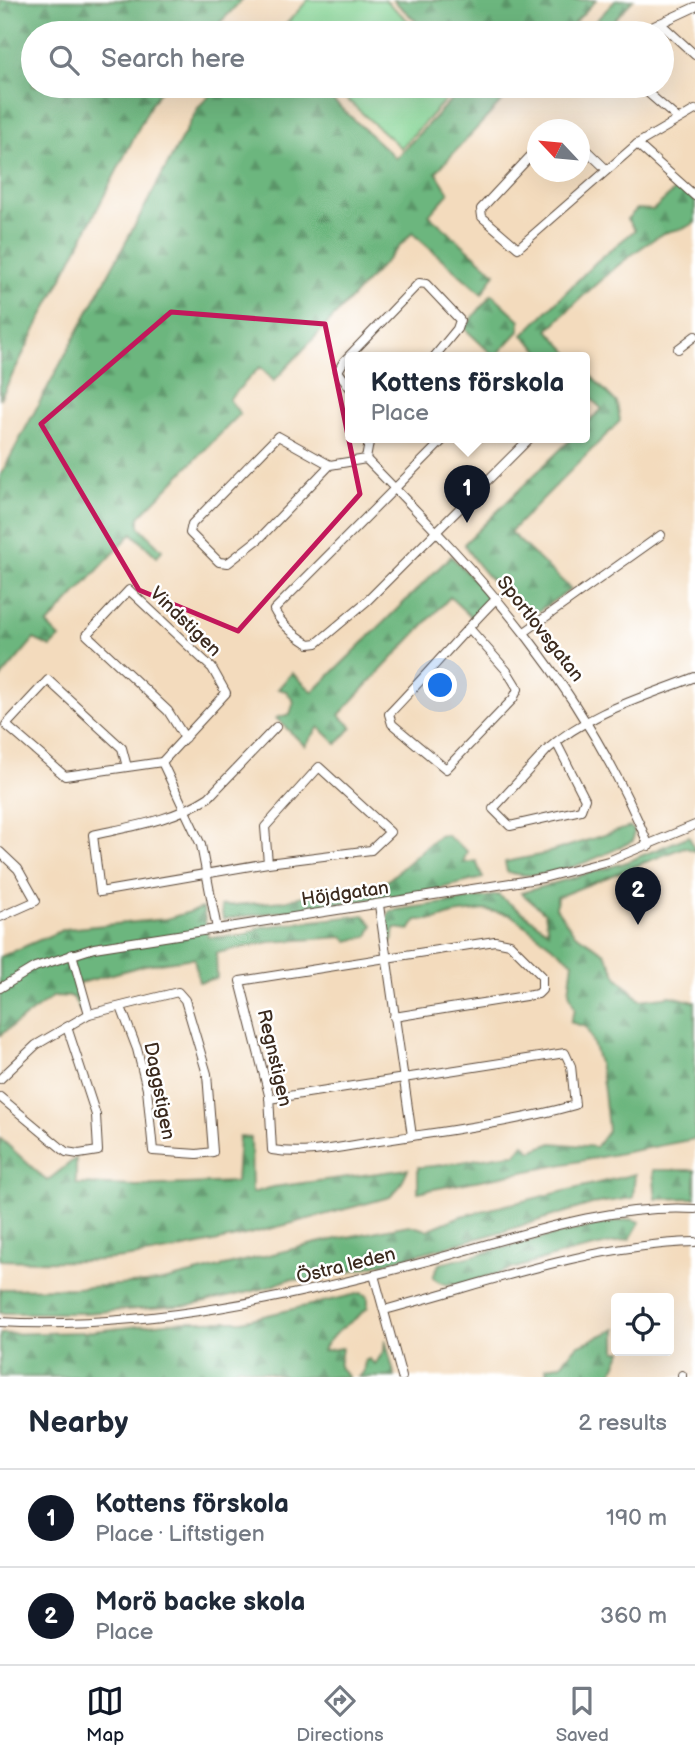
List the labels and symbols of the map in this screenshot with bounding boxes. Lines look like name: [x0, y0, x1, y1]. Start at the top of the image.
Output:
north arrow: [527, 119, 590, 182]
pin: 1: [444, 465, 490, 523]
street label: Sportlovsgatan: [492, 571, 588, 687]
street label: Vindstigen: [144, 582, 226, 662]
your location: [423, 668, 457, 702]
pin: 2: [615, 867, 661, 925]
street label: Höjdgatan: [300, 876, 390, 912]
street label: Regnstigen: [252, 1007, 296, 1109]
street label: Daggstigen: [138, 1040, 180, 1142]
street label: Östra leden: [294, 1243, 398, 1289]

